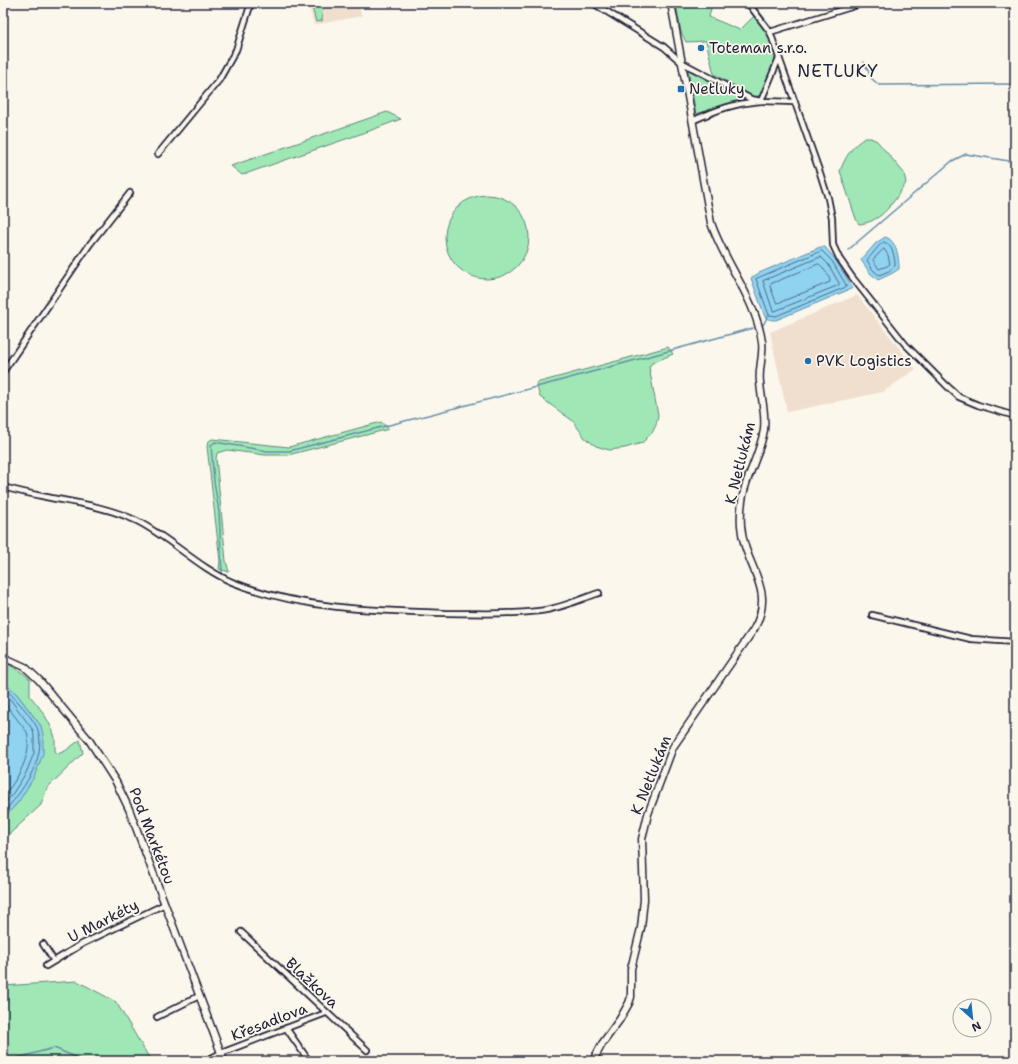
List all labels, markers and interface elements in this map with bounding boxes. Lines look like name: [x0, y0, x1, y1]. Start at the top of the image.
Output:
place label: Toteman s.r.o.: [709, 38, 807, 58]
marker: Toteman s.r.o.: [696, 43, 706, 53]
district label: NETLUKY: [797, 60, 879, 82]
place label: Netluky: [689, 79, 745, 99]
marker: Netluky: [676, 84, 686, 94]
place label: PVK Logistics: [816, 351, 912, 371]
marker: PVK Logistics: [803, 356, 813, 366]
street label: K Netlukám: [720, 420, 760, 506]
street label: K Netlukám: [626, 732, 676, 818]
street label: Pod Markétou: [124, 785, 180, 887]
street label: U Markéty: [64, 895, 142, 947]
street label: Blažkova: [281, 953, 343, 1013]
street label: Křesadlova: [228, 998, 311, 1046]
north arrow: [952, 998, 992, 1038]
text: N: [969, 1018, 984, 1035]

